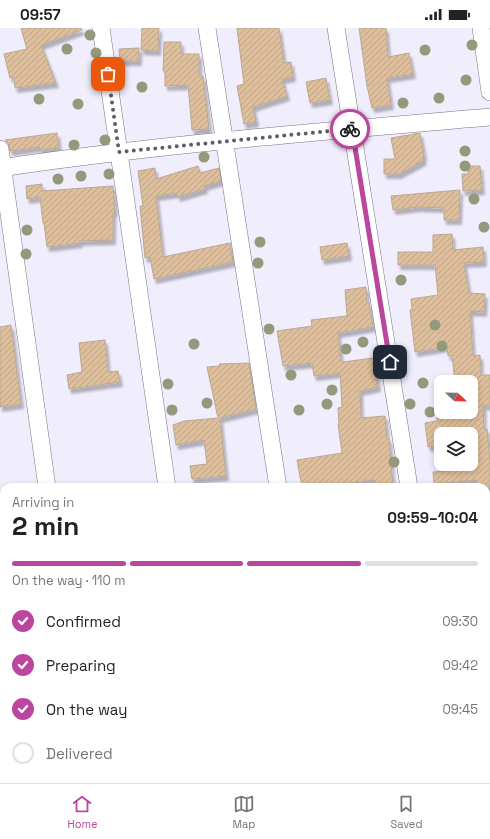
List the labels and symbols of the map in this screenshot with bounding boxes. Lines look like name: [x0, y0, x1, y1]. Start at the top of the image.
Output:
pin: [91, 57, 125, 91]
courier: [330, 109, 370, 149]
pin: [373, 345, 407, 379]
north arrow: [434, 375, 478, 419]

